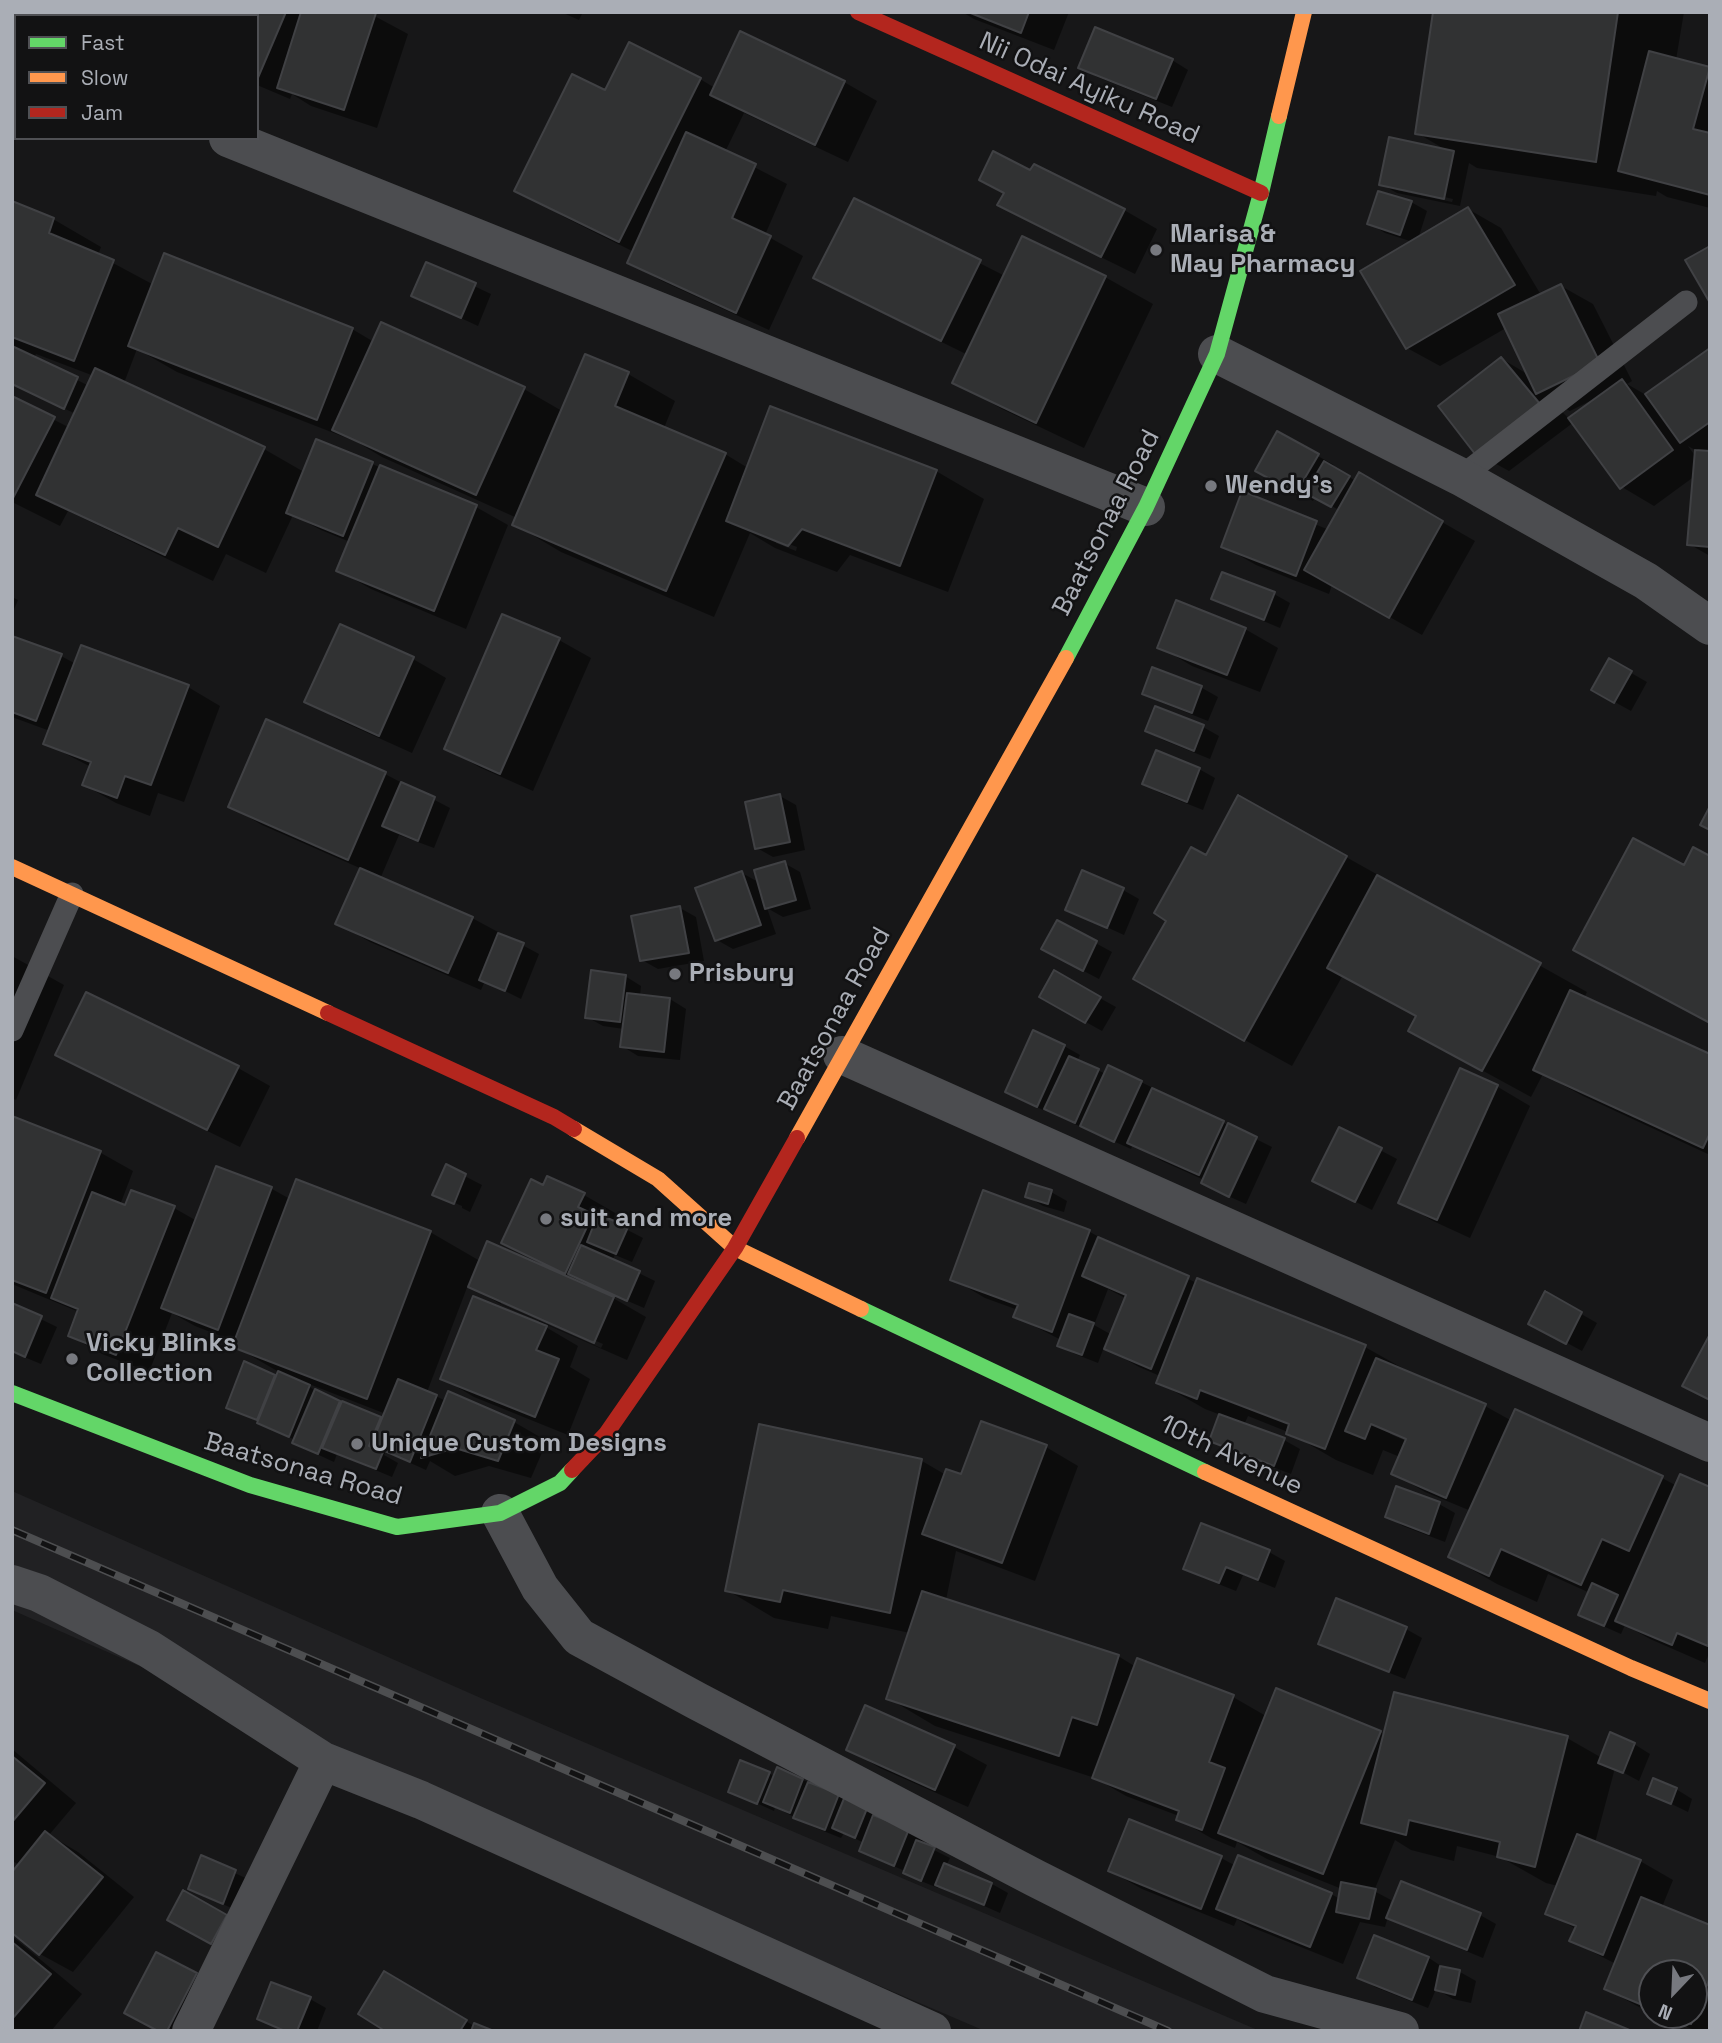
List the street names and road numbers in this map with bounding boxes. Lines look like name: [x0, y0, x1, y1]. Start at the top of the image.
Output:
street label: Nii Odai Ayiku Road: [974, 26, 1204, 152]
street label: Baatsonaa Road: [1047, 425, 1167, 621]
street label: Baatsonaa Road: [772, 922, 898, 1116]
street label: 10th Avenue: [1155, 1409, 1307, 1503]
street label: Baatsonaa Road: [200, 1427, 406, 1513]

